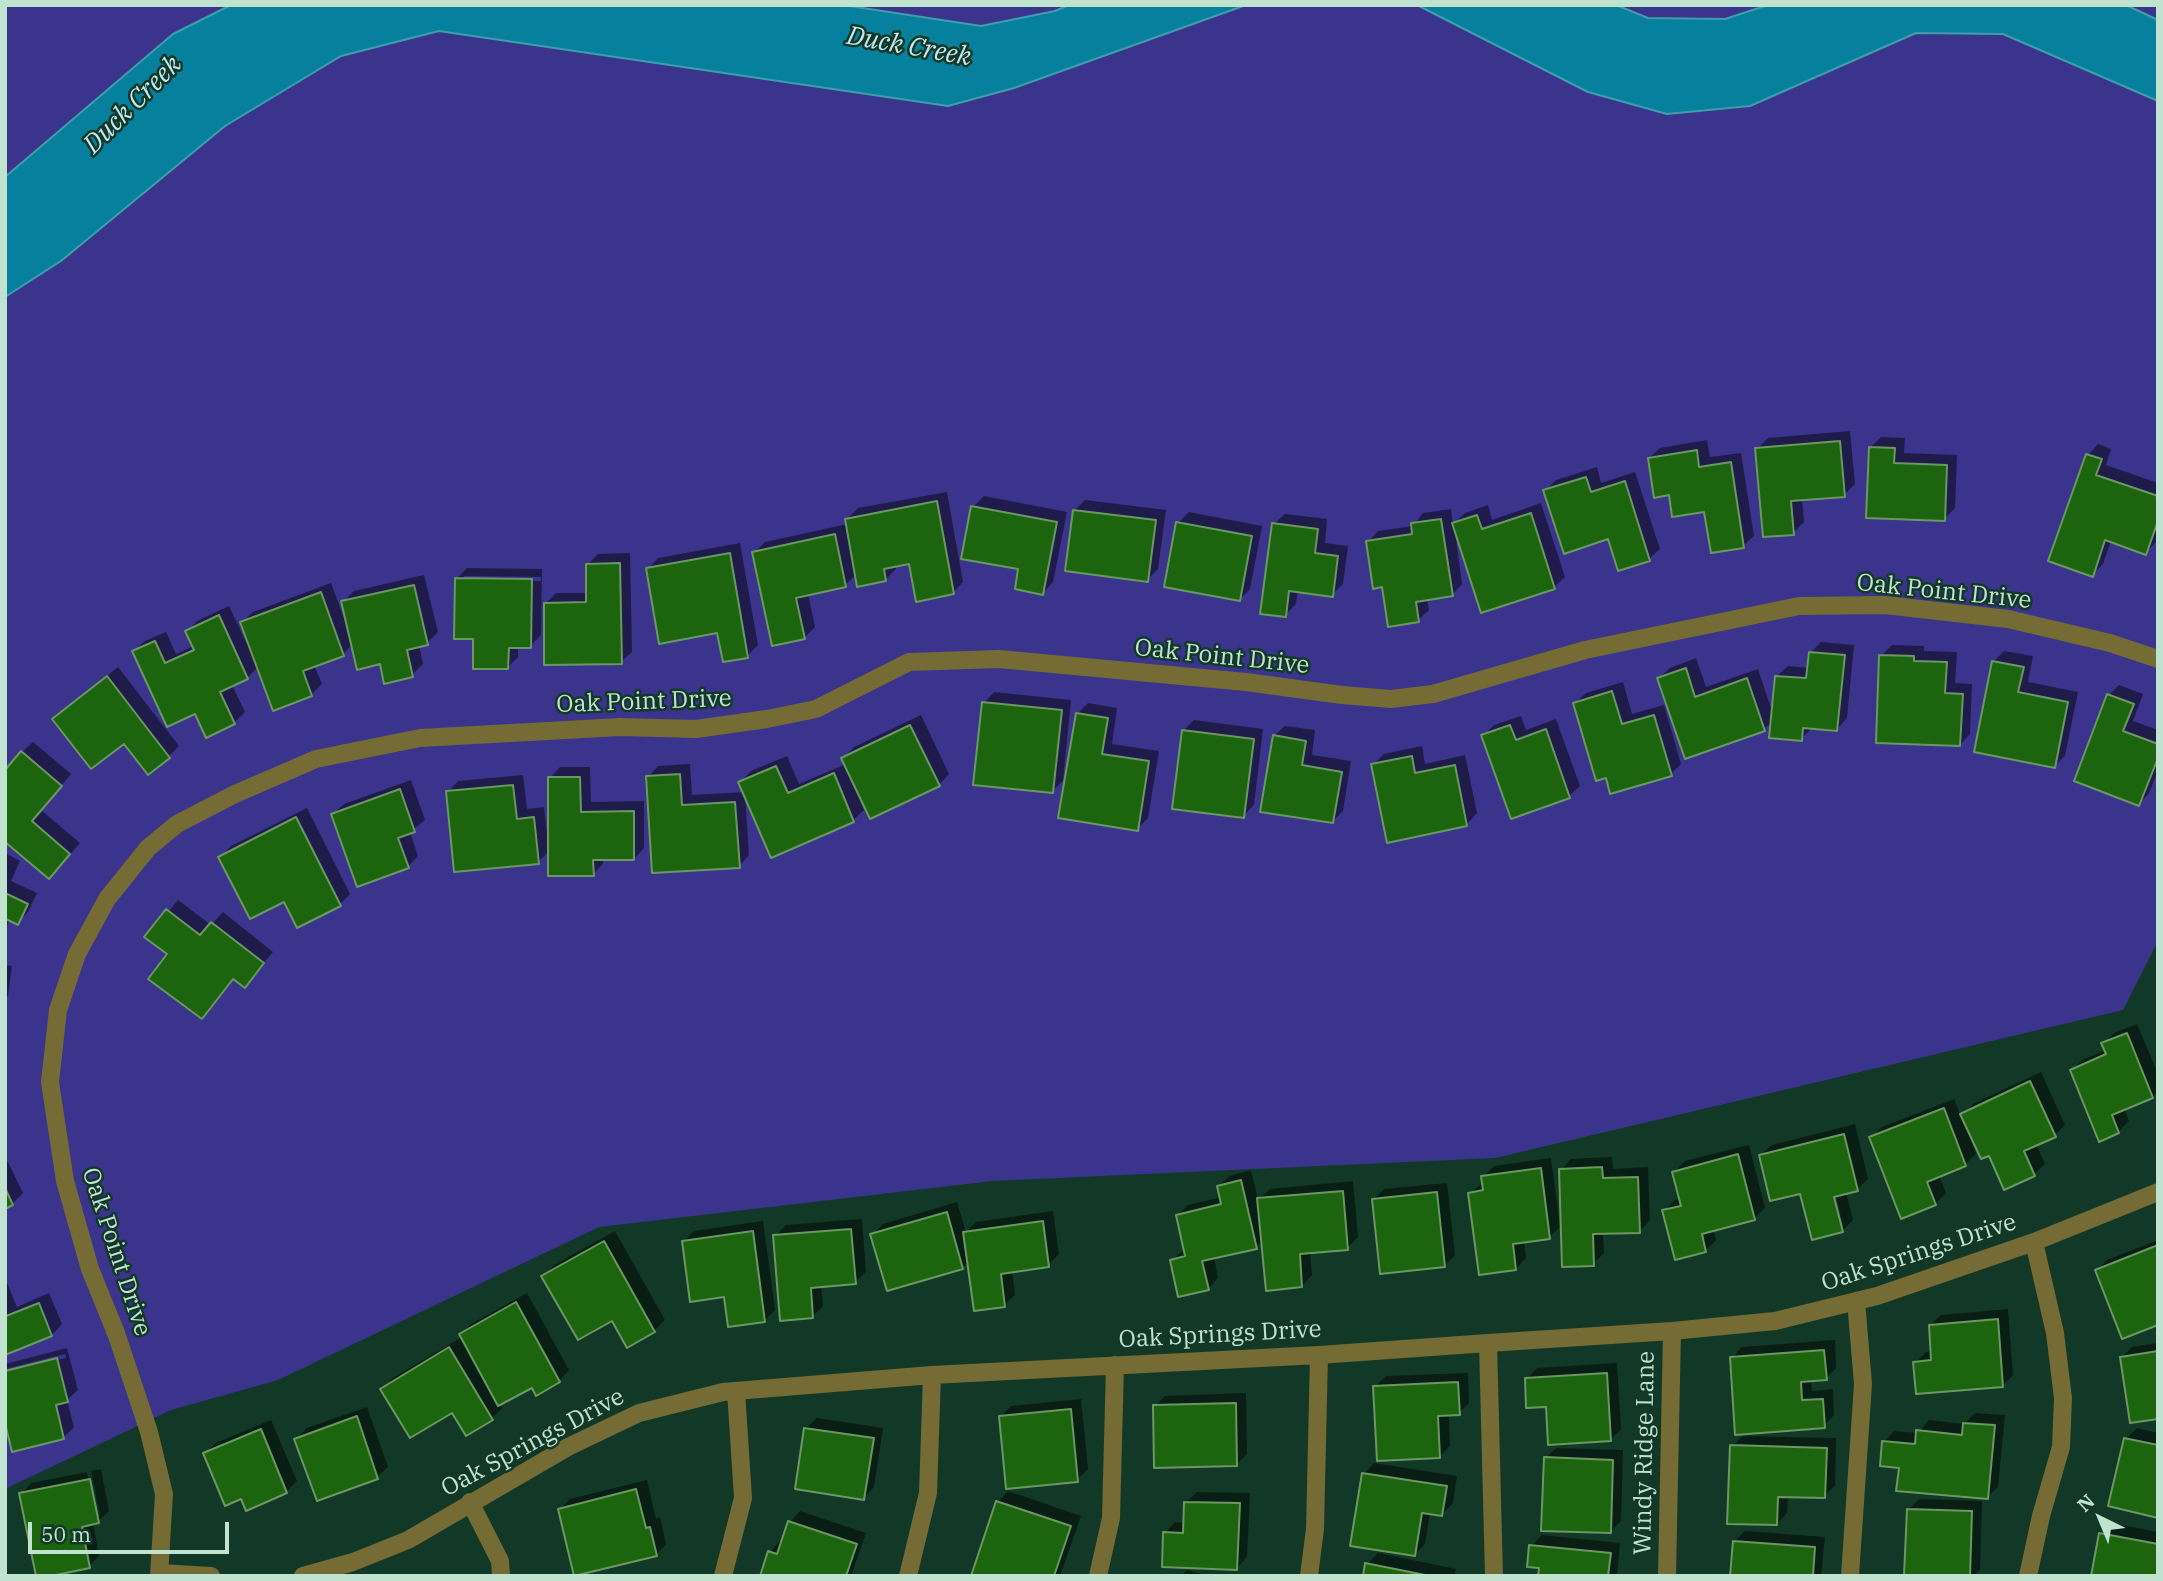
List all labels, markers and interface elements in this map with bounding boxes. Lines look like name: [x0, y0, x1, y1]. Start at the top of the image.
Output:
water label: Duck Creek: [844, 21, 974, 73]
water label: Duck Creek: [78, 50, 188, 160]
street label: Oak Point Drive: [1855, 569, 2033, 615]
street label: Oak Point Drive: [1133, 634, 1311, 680]
street label: Oak Point Drive: [556, 685, 732, 719]
street label: Oak Point Drive: [75, 1164, 157, 1340]
street label: Oak Springs Drive: [1818, 1208, 2020, 1298]
street label: Oak Springs Drive: [1118, 1315, 1322, 1355]
street label: Windy Ridge Lane: [1629, 1351, 1661, 1555]
street label: Oak Springs Drive: [437, 1383, 629, 1503]
north arrow: [2065, 1483, 2135, 1553]
text: N: [2072, 1489, 2099, 1517]
scale bar: [32, 1508, 233, 1552]
text: 50 m: [41, 1520, 91, 1548]

